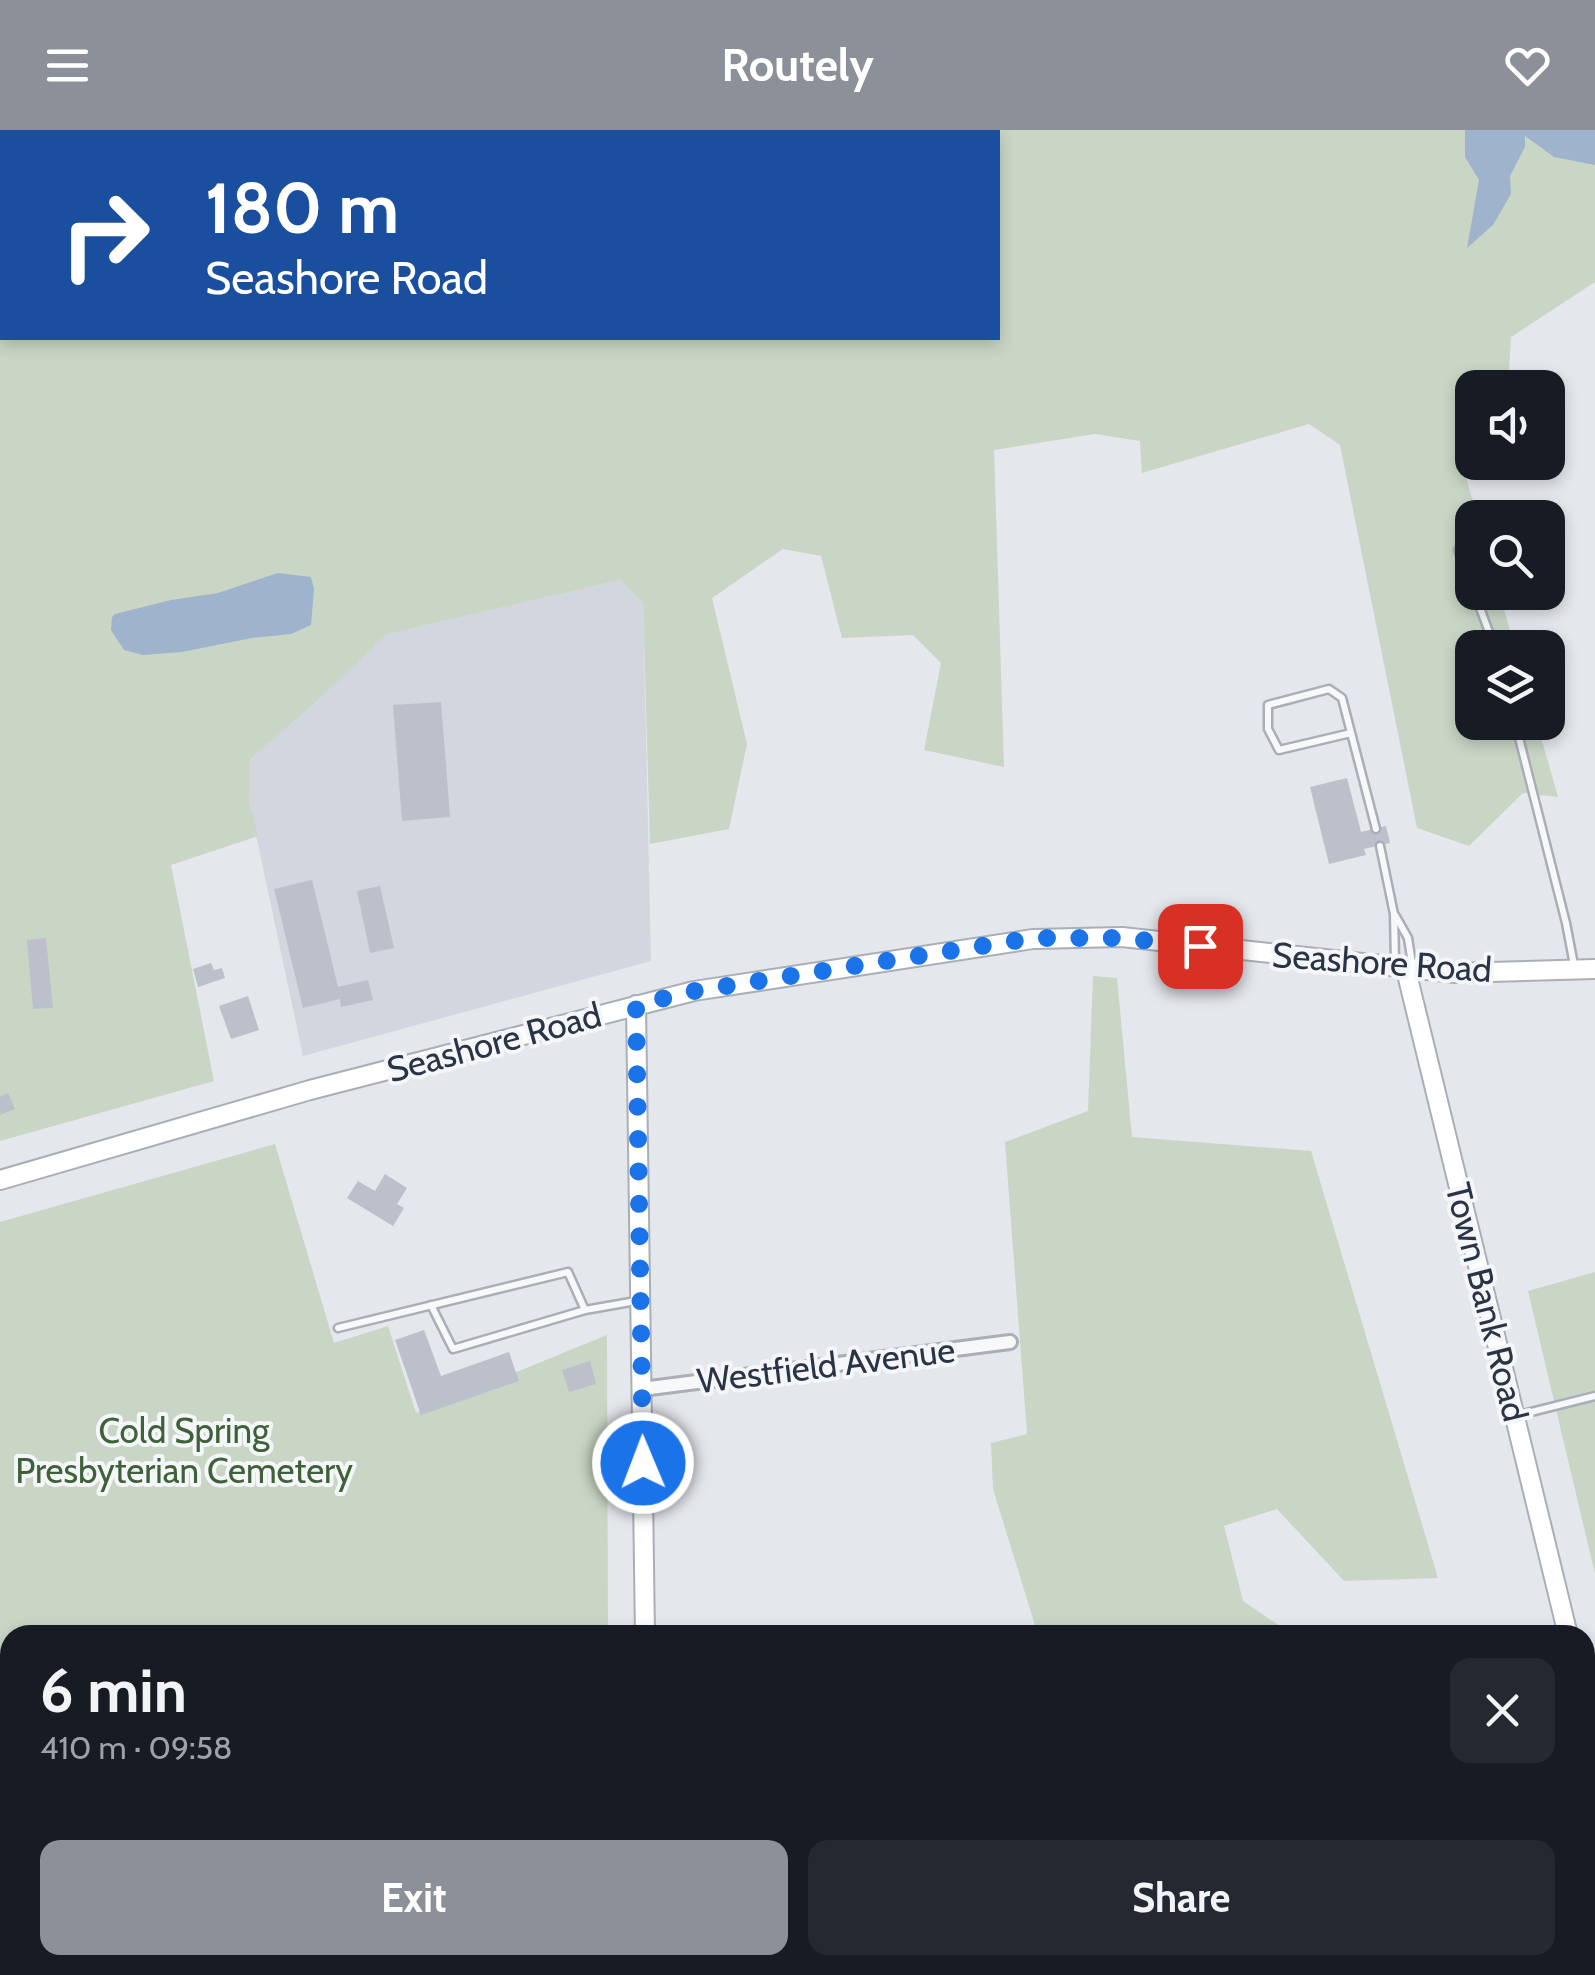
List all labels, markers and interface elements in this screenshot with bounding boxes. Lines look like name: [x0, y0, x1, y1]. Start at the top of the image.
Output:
icon: menu: [40, 38, 95, 93]
text: Routely: [721, 38, 874, 92]
icon: heart: [1500, 38, 1555, 93]
text: 180 m: [205, 165, 399, 251]
icon: right: [40, 170, 170, 300]
text: Seashore Road: [205, 251, 488, 305]
map controls: [1455, 370, 1565, 740]
button: sound: [1455, 370, 1565, 480]
button: search: [1455, 500, 1565, 610]
button: layers: [1455, 630, 1565, 740]
pin: [1158, 904, 1243, 989]
icon: arrive: [1173, 919, 1228, 974]
street label: Seashore Road: [1271, 933, 1493, 991]
street label: Seashore Road: [382, 993, 606, 1091]
street label: Town Bank Road: [1437, 1178, 1537, 1426]
street label: Westfield Avenue: [695, 1328, 957, 1402]
park label: Cold Spring Presbyterian Cemetery: [15, 1409, 353, 1492]
position arrow: [591, 1411, 695, 1515]
text: 6 min: [40, 1654, 187, 1727]
button: close: [1450, 1658, 1555, 1763]
text: 410 m · 09:58: [40, 1728, 232, 1767]
button: Exit: [40, 1840, 788, 1955]
button: Share: [808, 1840, 1555, 1955]

